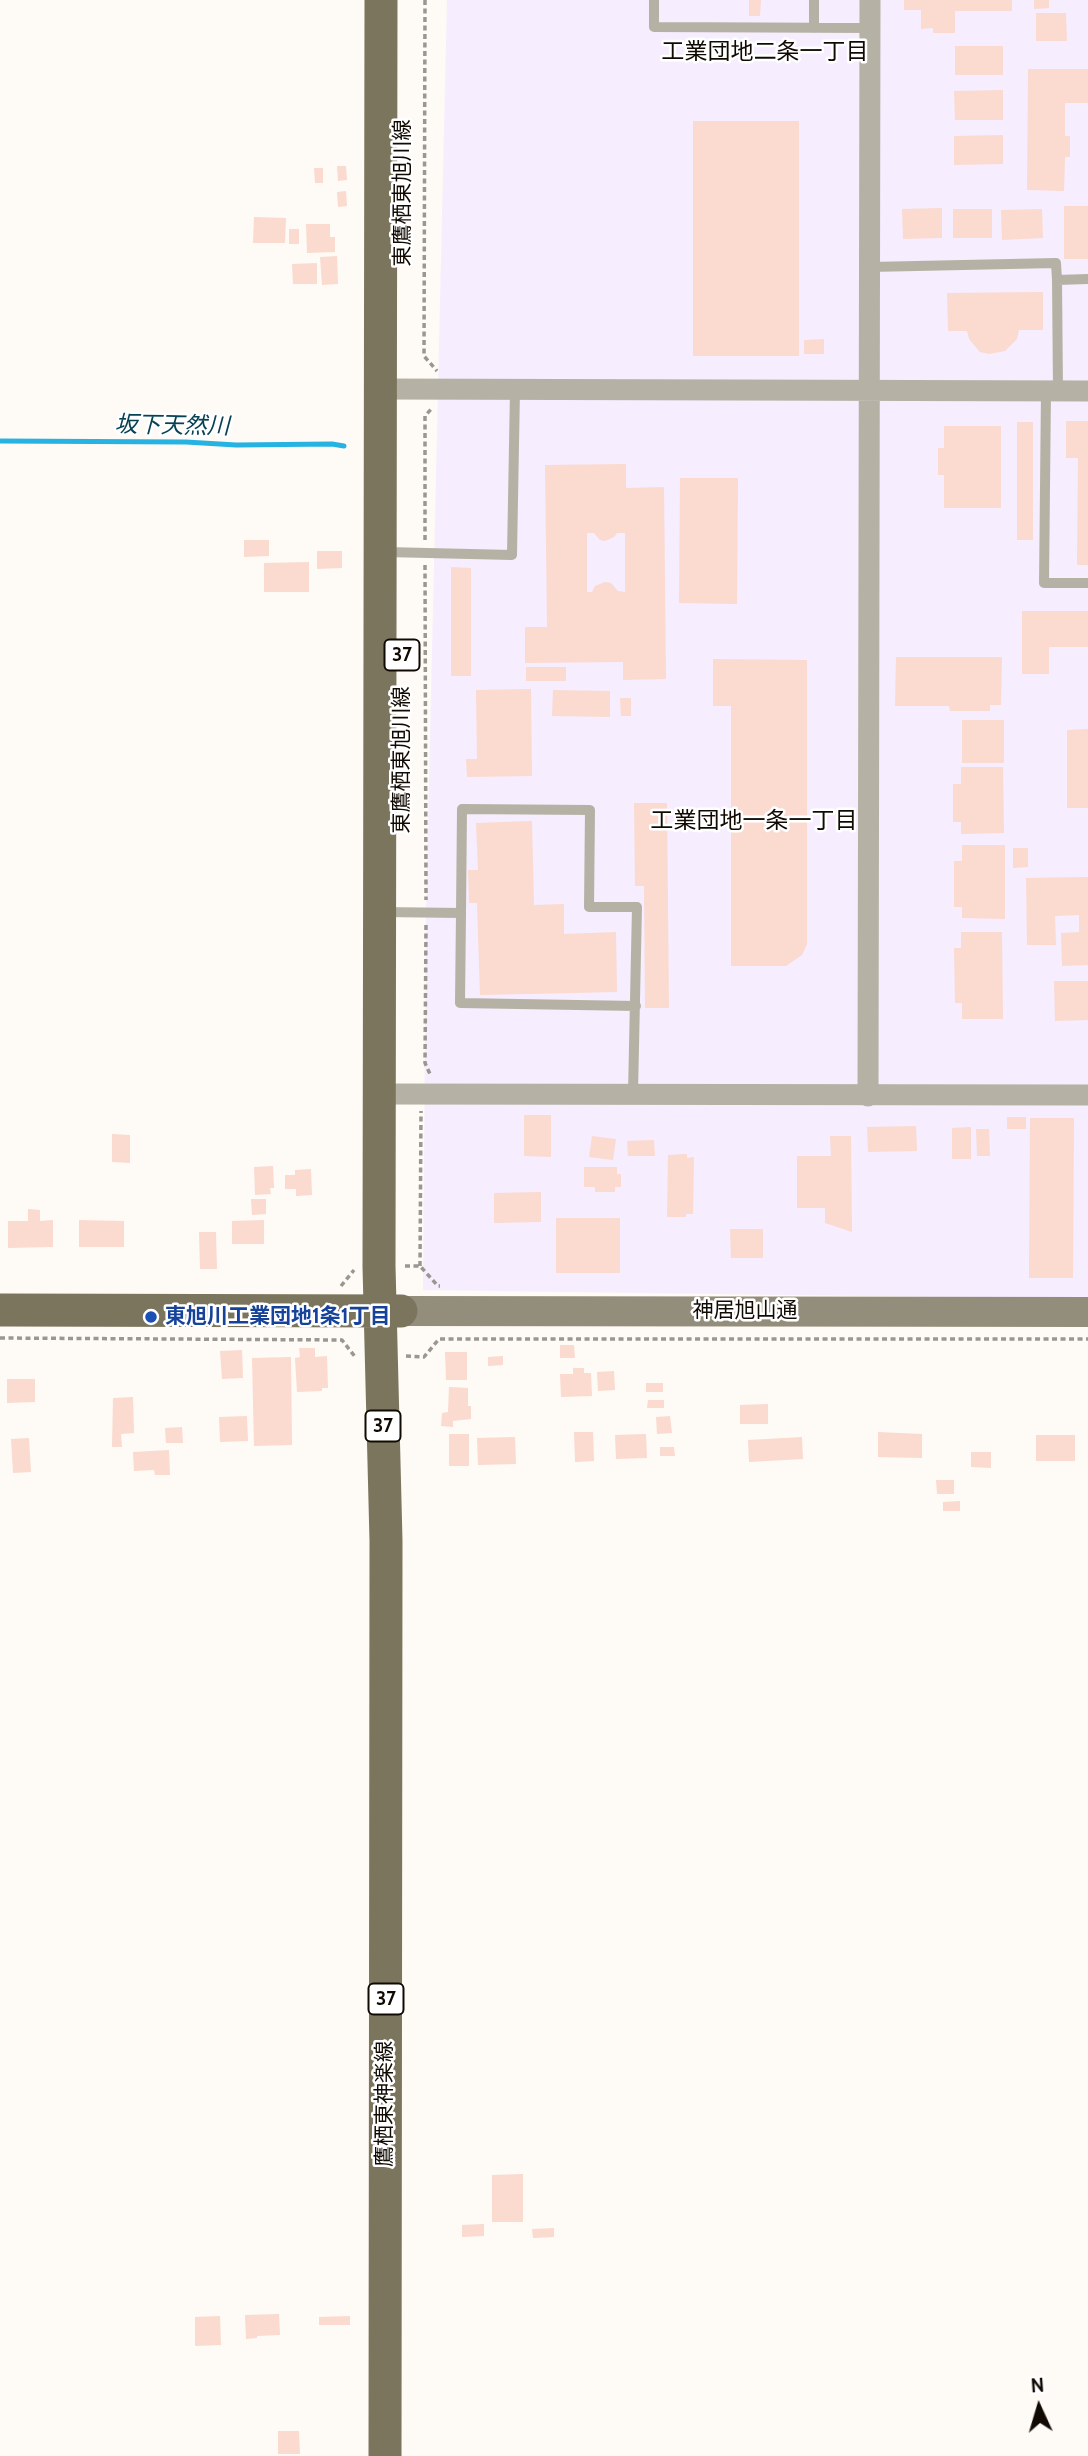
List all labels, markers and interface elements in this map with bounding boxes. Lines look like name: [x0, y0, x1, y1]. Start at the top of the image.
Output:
district label: 工業団地二条一丁目: [662, 38, 868, 66]
street label: 東鷹栖東旭川線: [390, 120, 416, 266]
water label: 坂下天然川: [114, 411, 230, 441]
road number: 37: [384, 640, 420, 670]
street label: 東鷹栖東旭川線: [389, 687, 415, 833]
district label: 工業団地一条一丁目: [651, 807, 857, 835]
street label: 神居旭山通: [693, 1298, 797, 1324]
place label: 東旭川工業団地1条1丁目: [165, 1304, 390, 1330]
marker: 東旭川工業団地1条1丁目: [143, 1309, 159, 1325]
road number: 37: [366, 1410, 400, 1442]
road number: 37: [368, 1983, 404, 2014]
street label: 鷹栖東神楽線: [372, 2041, 398, 2167]
north arrow: [1004, 2372, 1074, 2442]
text: N: [1030, 2374, 1045, 2397]

